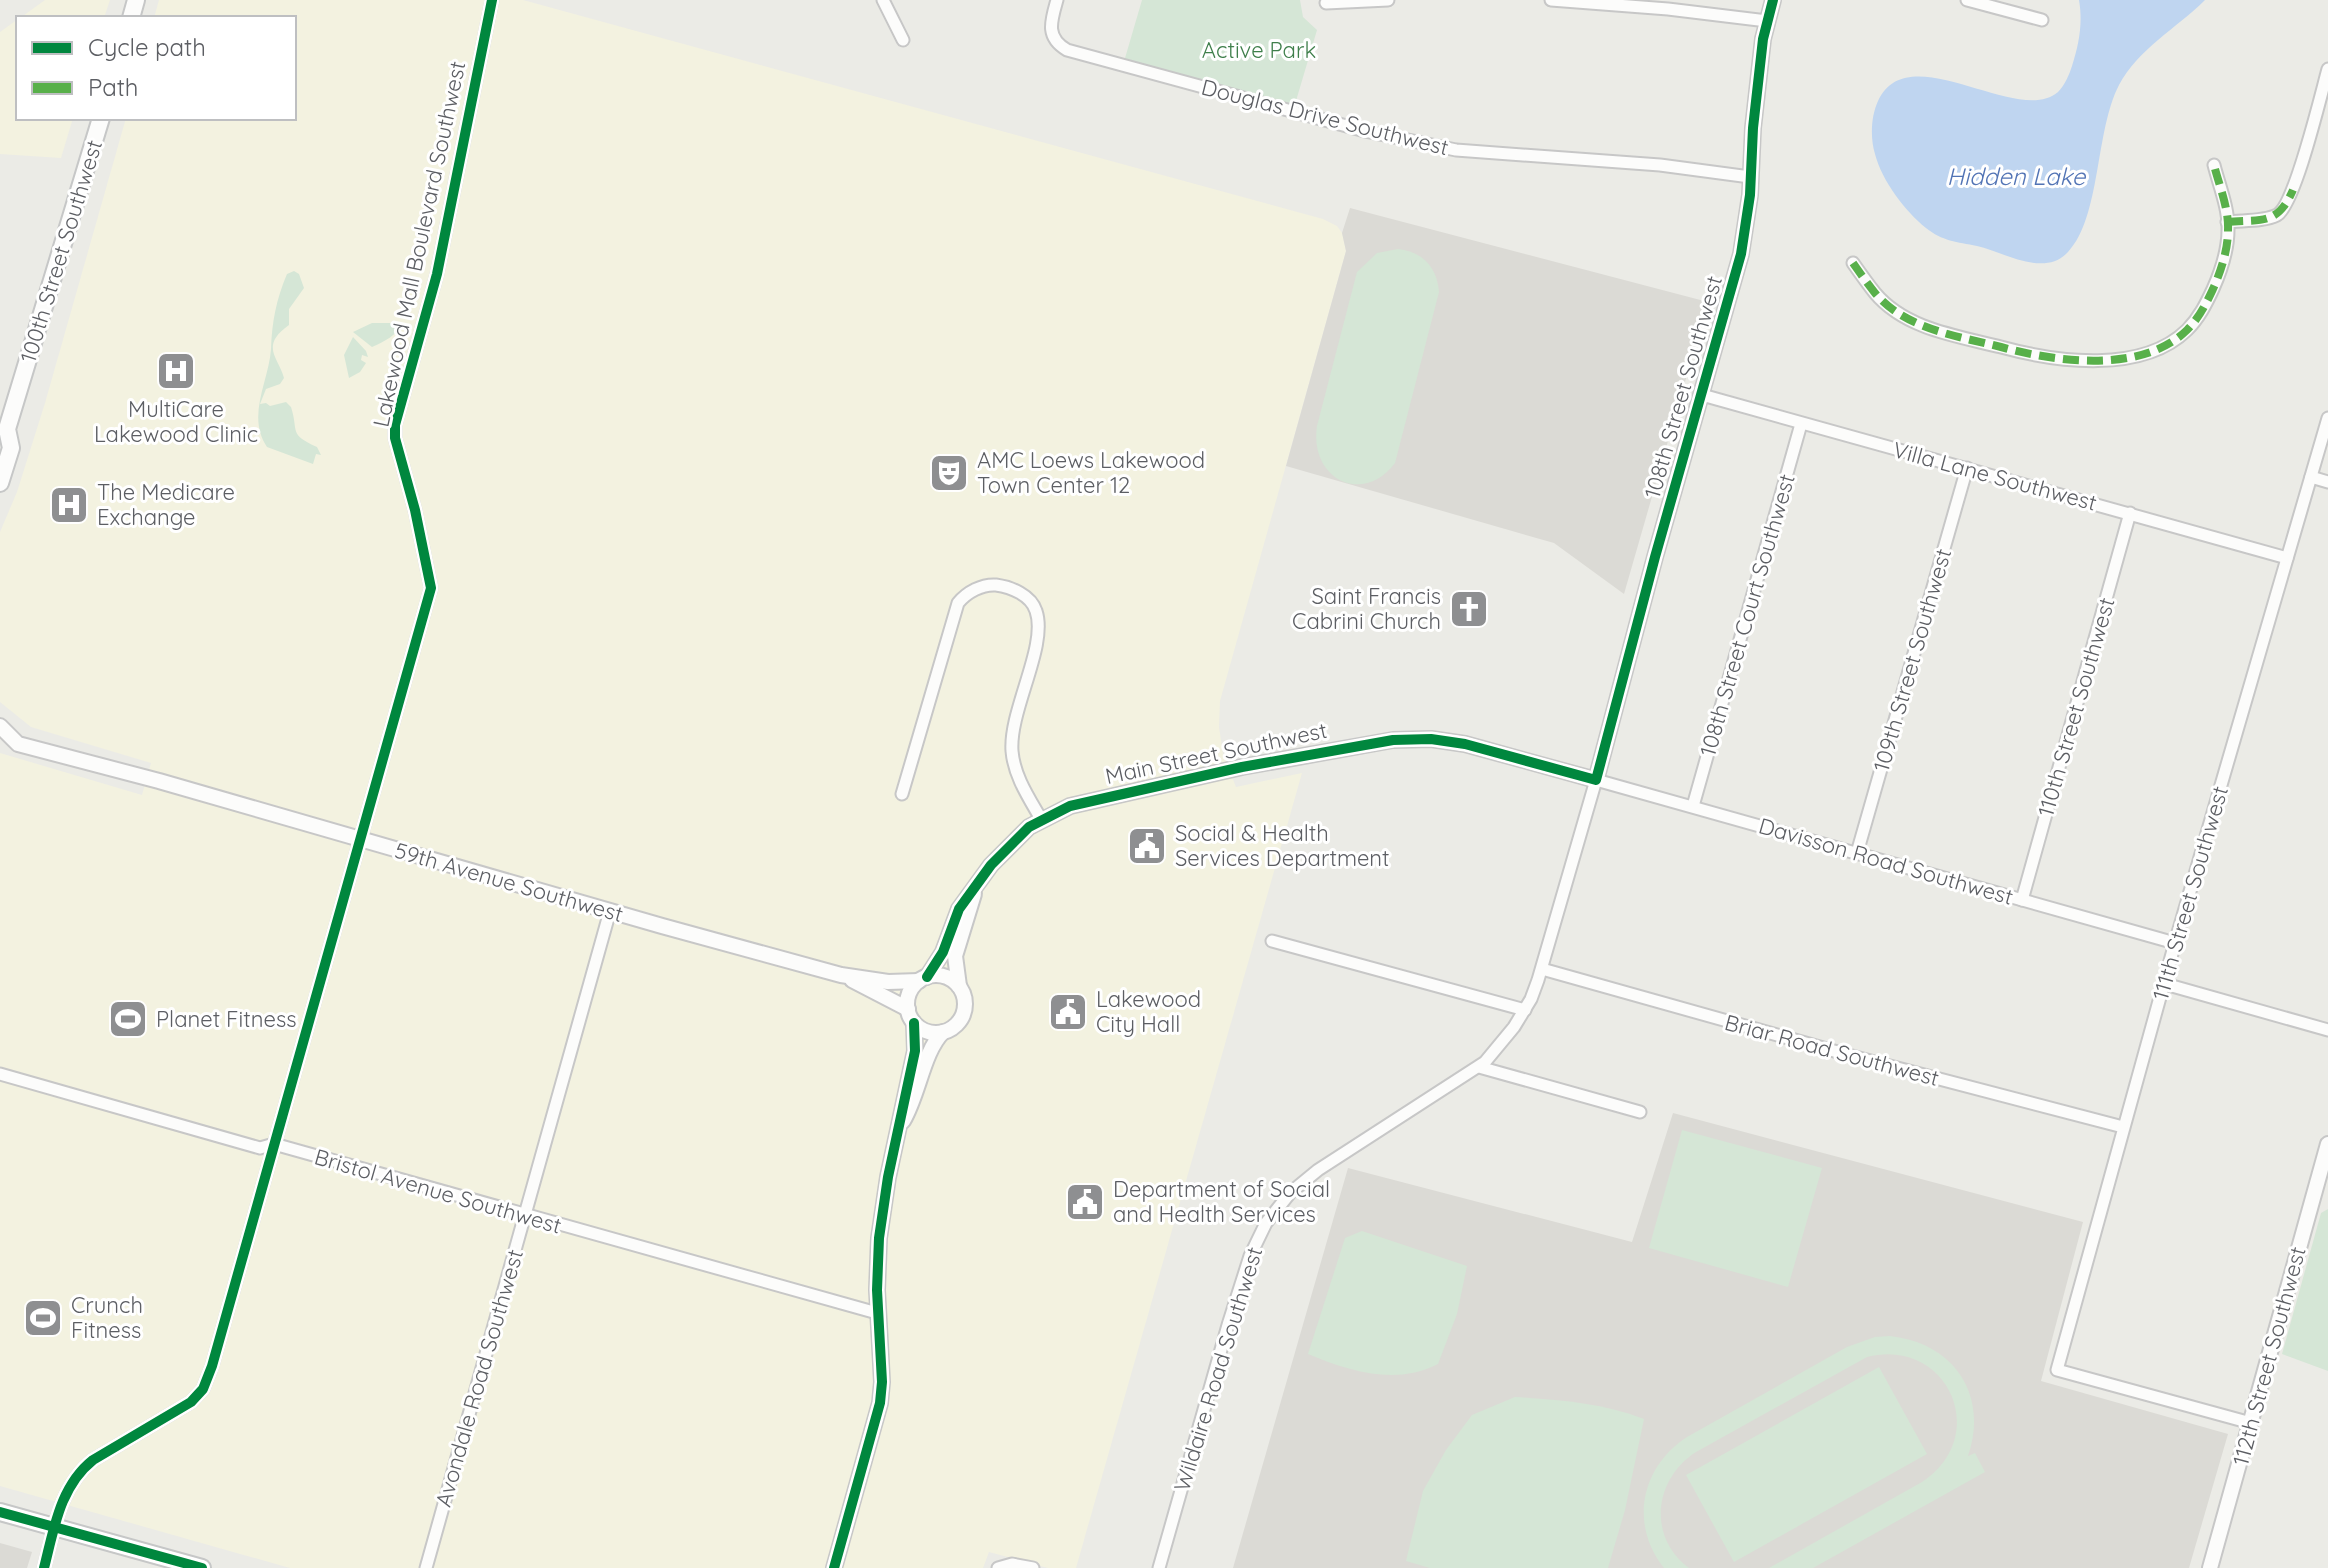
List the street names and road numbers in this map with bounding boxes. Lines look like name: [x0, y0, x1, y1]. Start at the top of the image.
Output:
street label: Lakewood Mall Boulevard Southwest: [367, 59, 471, 429]
street label: Douglas Drive Southwest: [1198, 73, 1452, 161]
street label: 100th Street Southwest: [14, 136, 108, 366]
street label: 108th Street Southwest: [1638, 273, 1728, 501]
street label: Villa Lane Southwest: [1890, 435, 2100, 517]
street label: 108th Street Court Southwest: [1693, 471, 1801, 759]
street label: 109th Street Southwest: [1867, 545, 1957, 775]
street label: 110th Street Southwest: [2031, 594, 2121, 820]
street label: Main Street Southwest: [1103, 716, 1329, 790]
street label: 111th Street Southwest: [2146, 783, 2234, 1003]
street label: Davisson Road Southwest: [1756, 811, 2016, 911]
street label: 59th Avenue Southwest: [392, 836, 626, 928]
street label: Briar Road Southwest: [1722, 1008, 1942, 1092]
street label: Bristol Avenue Southwest: [311, 1142, 565, 1240]
street label: Wildaire Road Southwest: [1167, 1243, 1269, 1495]
street label: 112th Street Southwest: [2226, 1243, 2312, 1469]
street label: Avondale Road Southwest: [429, 1246, 529, 1510]

